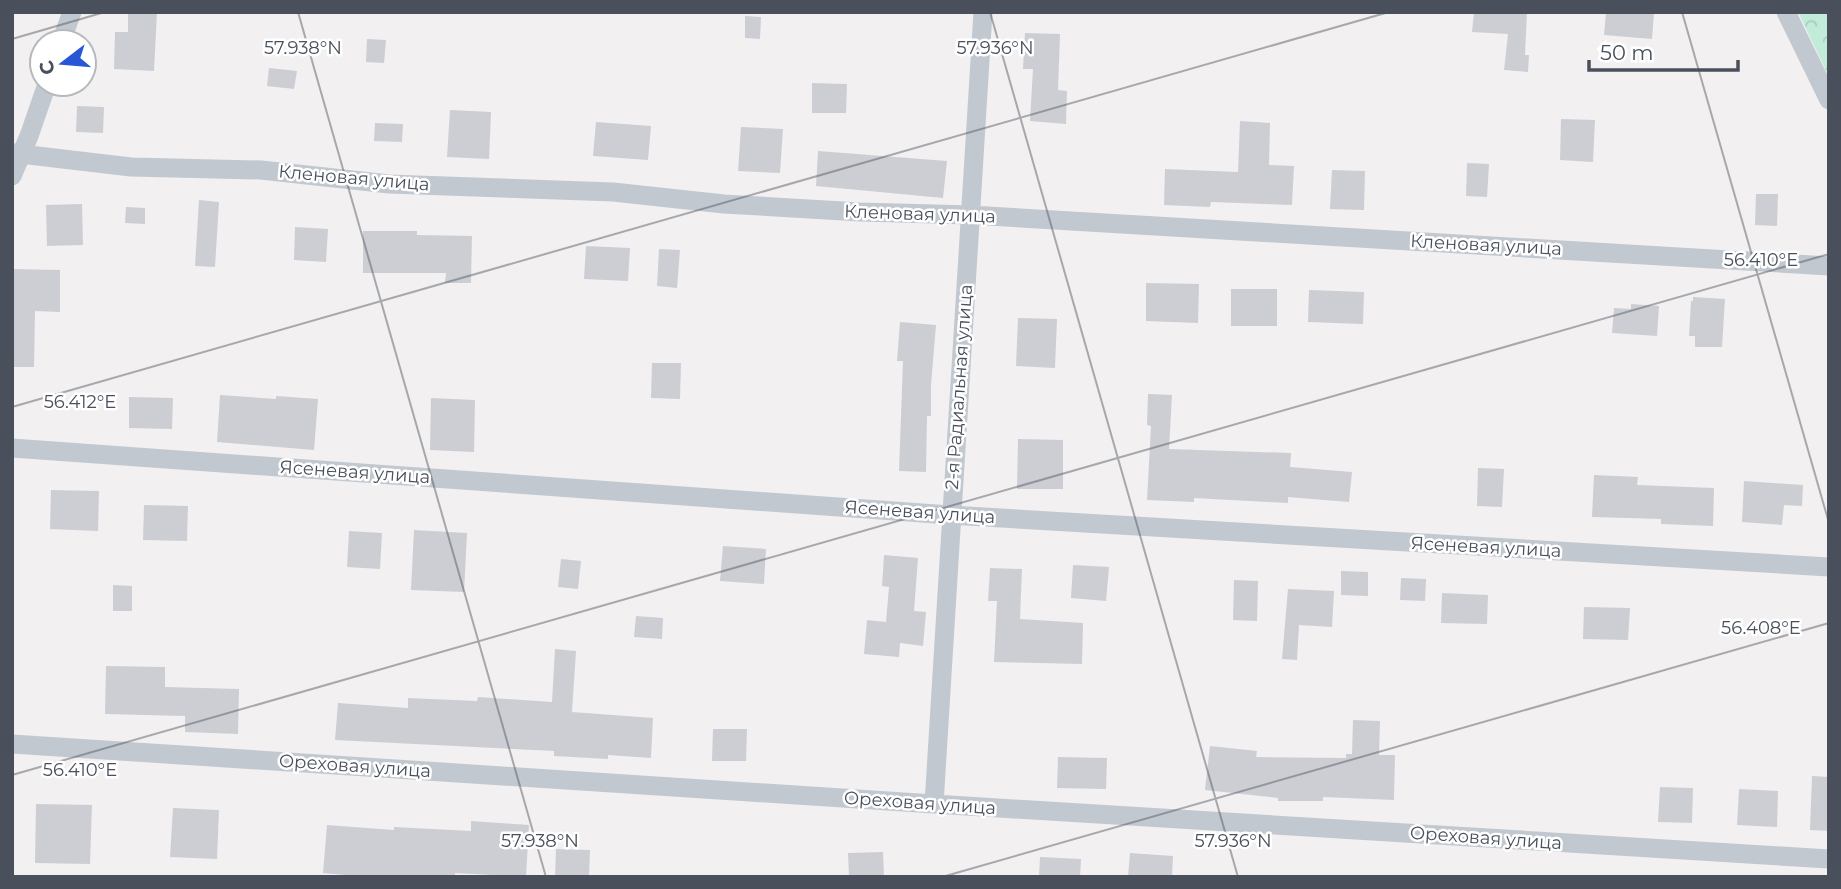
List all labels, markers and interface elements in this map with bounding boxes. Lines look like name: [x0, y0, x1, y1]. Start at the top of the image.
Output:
north arrow: [28, 28, 98, 98]
scale bar: [1589, 28, 1738, 72]
text: 57.938°N: [264, 37, 342, 59]
text: 57.936°N: [956, 37, 1034, 59]
text: 50 m: [1600, 40, 1654, 65]
text: С: [34, 58, 60, 77]
street label: Кленовая улица: [277, 160, 431, 196]
street label: Кленовая улица: [844, 200, 996, 228]
street label: Кленовая улица: [1410, 230, 1562, 260]
text: 56.410°E: [1724, 249, 1798, 271]
street label: 2-я Радиальная улица: [941, 284, 977, 490]
text: 56.412°E: [44, 391, 116, 413]
street label: Ясеневая улица: [279, 456, 431, 488]
street label: Ясеневая улица: [844, 496, 996, 528]
street label: Ясеневая улица: [1410, 532, 1562, 562]
text: 56.408°E: [1721, 617, 1801, 639]
street label: Ореховая улица: [278, 750, 432, 782]
text: 56.410°E: [43, 759, 117, 781]
street label: Ореховая улица: [843, 787, 997, 819]
street label: Ореховая улица: [1409, 822, 1563, 854]
text: 57.938°N: [501, 830, 579, 852]
text: 57.936°N: [1194, 830, 1272, 852]

